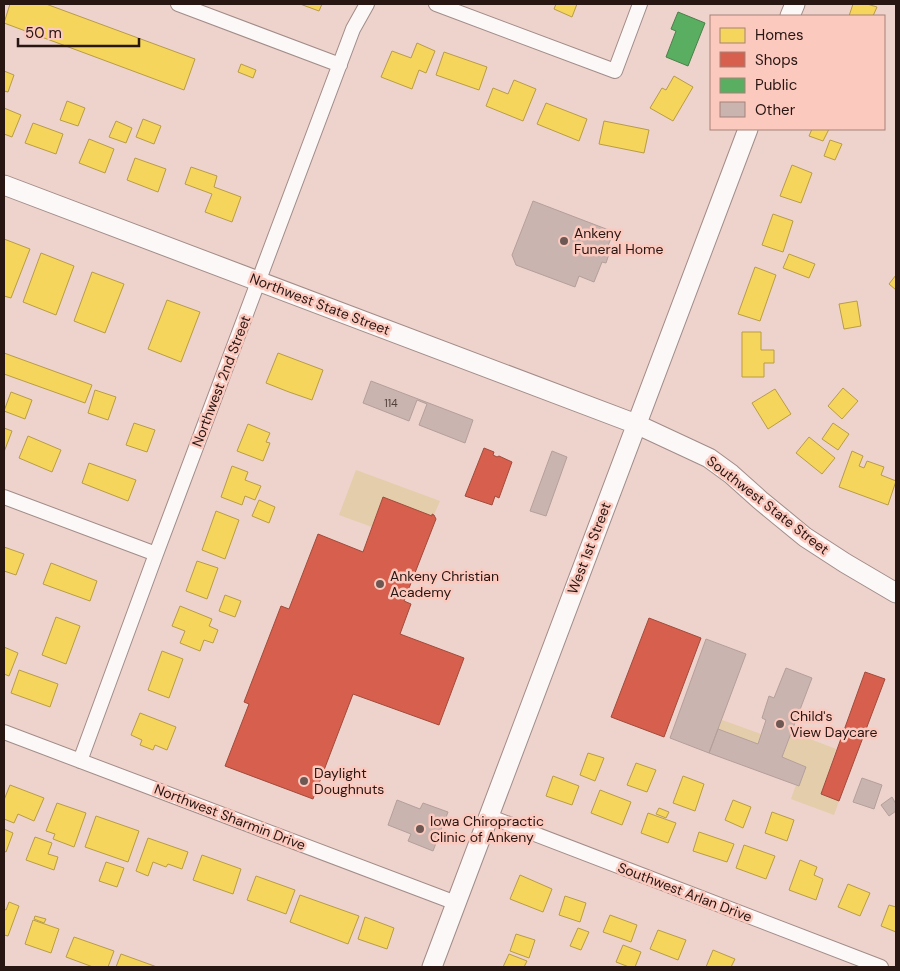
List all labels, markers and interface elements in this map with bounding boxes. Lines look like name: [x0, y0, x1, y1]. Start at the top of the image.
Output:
scale bar: [18, 15, 139, 47]
legend: [710, 15, 885, 130]
text: 50 m: [25, 23, 62, 43]
text: Homes: [755, 25, 804, 45]
text: Shops: [755, 50, 798, 70]
text: Public: [755, 75, 797, 95]
text: Other: [755, 100, 796, 120]
place label: Ankeny Funeral Home: [574, 224, 663, 258]
marker: Ankeny Funeral Home: [558, 235, 570, 247]
street label: Northwest State Street: [247, 269, 393, 339]
street label: Northwest 2nd Street: [188, 313, 254, 449]
house number: 114: [384, 396, 398, 410]
street label: Southwest State Street: [703, 452, 833, 558]
street label: West 1st Street: [563, 500, 615, 596]
place label: Ankeny Christian Academy: [390, 567, 499, 601]
marker: Ankeny Christian Academy: [374, 578, 386, 590]
place label: Child's View Daycare: [790, 707, 878, 741]
marker: Child's View Daycare: [774, 718, 786, 730]
place label: Daylight Doughnuts: [314, 764, 384, 798]
marker: Daylight Doughnuts: [298, 775, 310, 787]
street label: Northwest Sharmin Drive: [152, 780, 308, 854]
place label: Iowa Chiropractic Clinic of Ankeny: [430, 812, 544, 846]
marker: Iowa Chiropractic Clinic of Ankeny: [414, 823, 426, 835]
street label: Southwest Arlan Drive: [615, 858, 755, 926]

